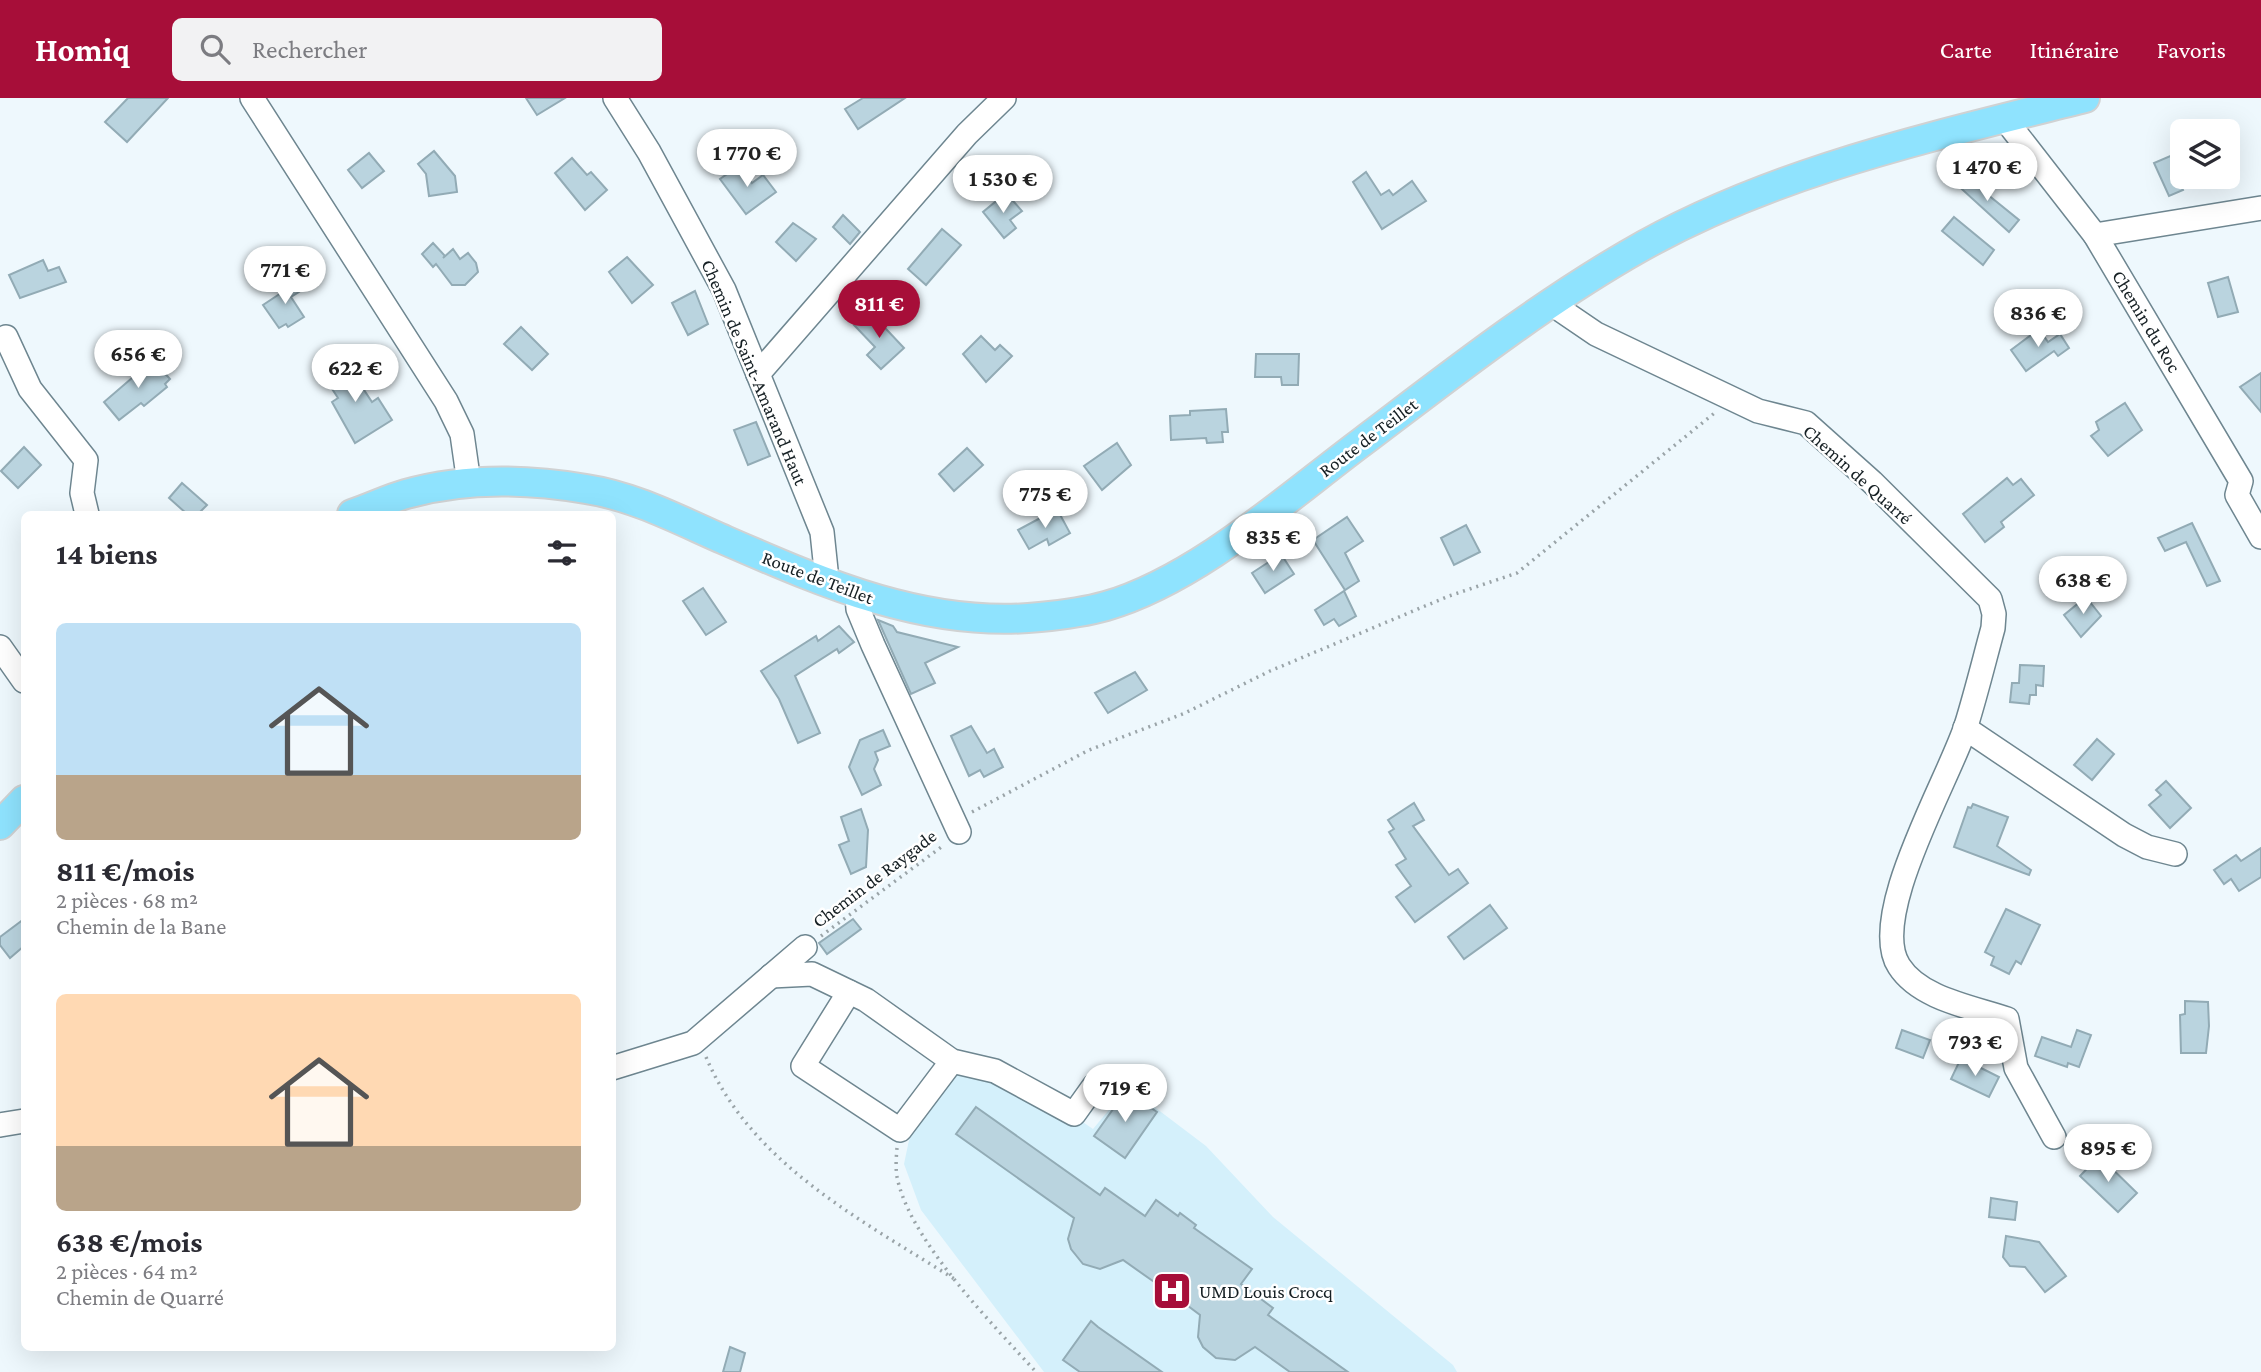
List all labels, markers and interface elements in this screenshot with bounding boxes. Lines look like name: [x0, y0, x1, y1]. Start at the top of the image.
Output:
search box: [172, 18, 662, 81]
icon: search: [196, 30, 234, 68]
text: Homiq: [35, 31, 130, 68]
text: Rechercher: [252, 35, 368, 64]
text: Carte: [1940, 36, 1992, 63]
text: Itinéraire: [2030, 36, 2119, 63]
text: Favoris: [2157, 36, 2226, 63]
map controls: [2170, 119, 2240, 189]
button: layers: [2170, 119, 2240, 189]
pin: 1 770 €: [682, 130, 812, 189]
text: 1 770 €: [713, 139, 781, 165]
pin: 1 470 €: [1922, 144, 2052, 203]
text: 1 470 €: [1952, 153, 2022, 179]
pin: 1 530 €: [938, 156, 1068, 215]
text: 1 530 €: [969, 165, 1037, 191]
pin: 771 €: [236, 246, 334, 306]
text: 771 €: [260, 256, 310, 282]
street label: Chemin de Saint-Amarand Haut: [697, 256, 812, 489]
street label: Chemin du Roc: [2108, 267, 2185, 376]
pin: 811 €: [830, 280, 928, 340]
pin: 836 €: [1989, 289, 2087, 349]
text: 811 €: [854, 290, 904, 316]
text: 836 €: [2010, 299, 2066, 325]
pin: 656 €: [89, 330, 187, 390]
text: 656 €: [110, 340, 166, 366]
pin: 622 €: [306, 344, 404, 404]
text: 622 €: [328, 354, 382, 380]
street label: Route de Teillet: [1315, 393, 1422, 481]
street label: Chemin de Quarré: [1799, 420, 1916, 529]
pin: 775 €: [996, 470, 1094, 530]
text: 775 €: [1019, 480, 1071, 506]
pin: 835 €: [1224, 514, 1322, 573]
text: 835 €: [1245, 523, 1301, 549]
icon: filters: [543, 534, 581, 572]
text: 14 biens: [56, 537, 158, 570]
street label: Route de Teillet: [759, 547, 877, 609]
pin: 638 €: [2034, 556, 2132, 616]
text: 638 €: [2055, 566, 2111, 592]
icon: home: [256, 668, 382, 794]
street label: Chemin de Raygade: [808, 825, 940, 932]
text: 811 €/mois: [56, 854, 194, 887]
text: 2 pièces · 68 m²: [56, 887, 198, 913]
text: Chemin de la Bane: [56, 913, 226, 939]
pin: 793 €: [1926, 1018, 2024, 1078]
text: 793 €: [1948, 1028, 2002, 1054]
icon: home: [256, 1039, 382, 1165]
pin: 719 €: [1076, 1065, 1174, 1124]
text: 719 €: [1099, 1074, 1151, 1100]
pin: 895 €: [2059, 1124, 2157, 1184]
text: 895 €: [2080, 1134, 2136, 1160]
text: 638 €/mois: [56, 1225, 203, 1258]
text: 2 pièces · 64 m²: [56, 1258, 197, 1284]
hospital icon: UMD Louis Crocq: [1151, 1270, 1193, 1312]
place label: UMD Louis Crocq: [1199, 1281, 1333, 1302]
text: Chemin de Quarré: [56, 1284, 224, 1310]

